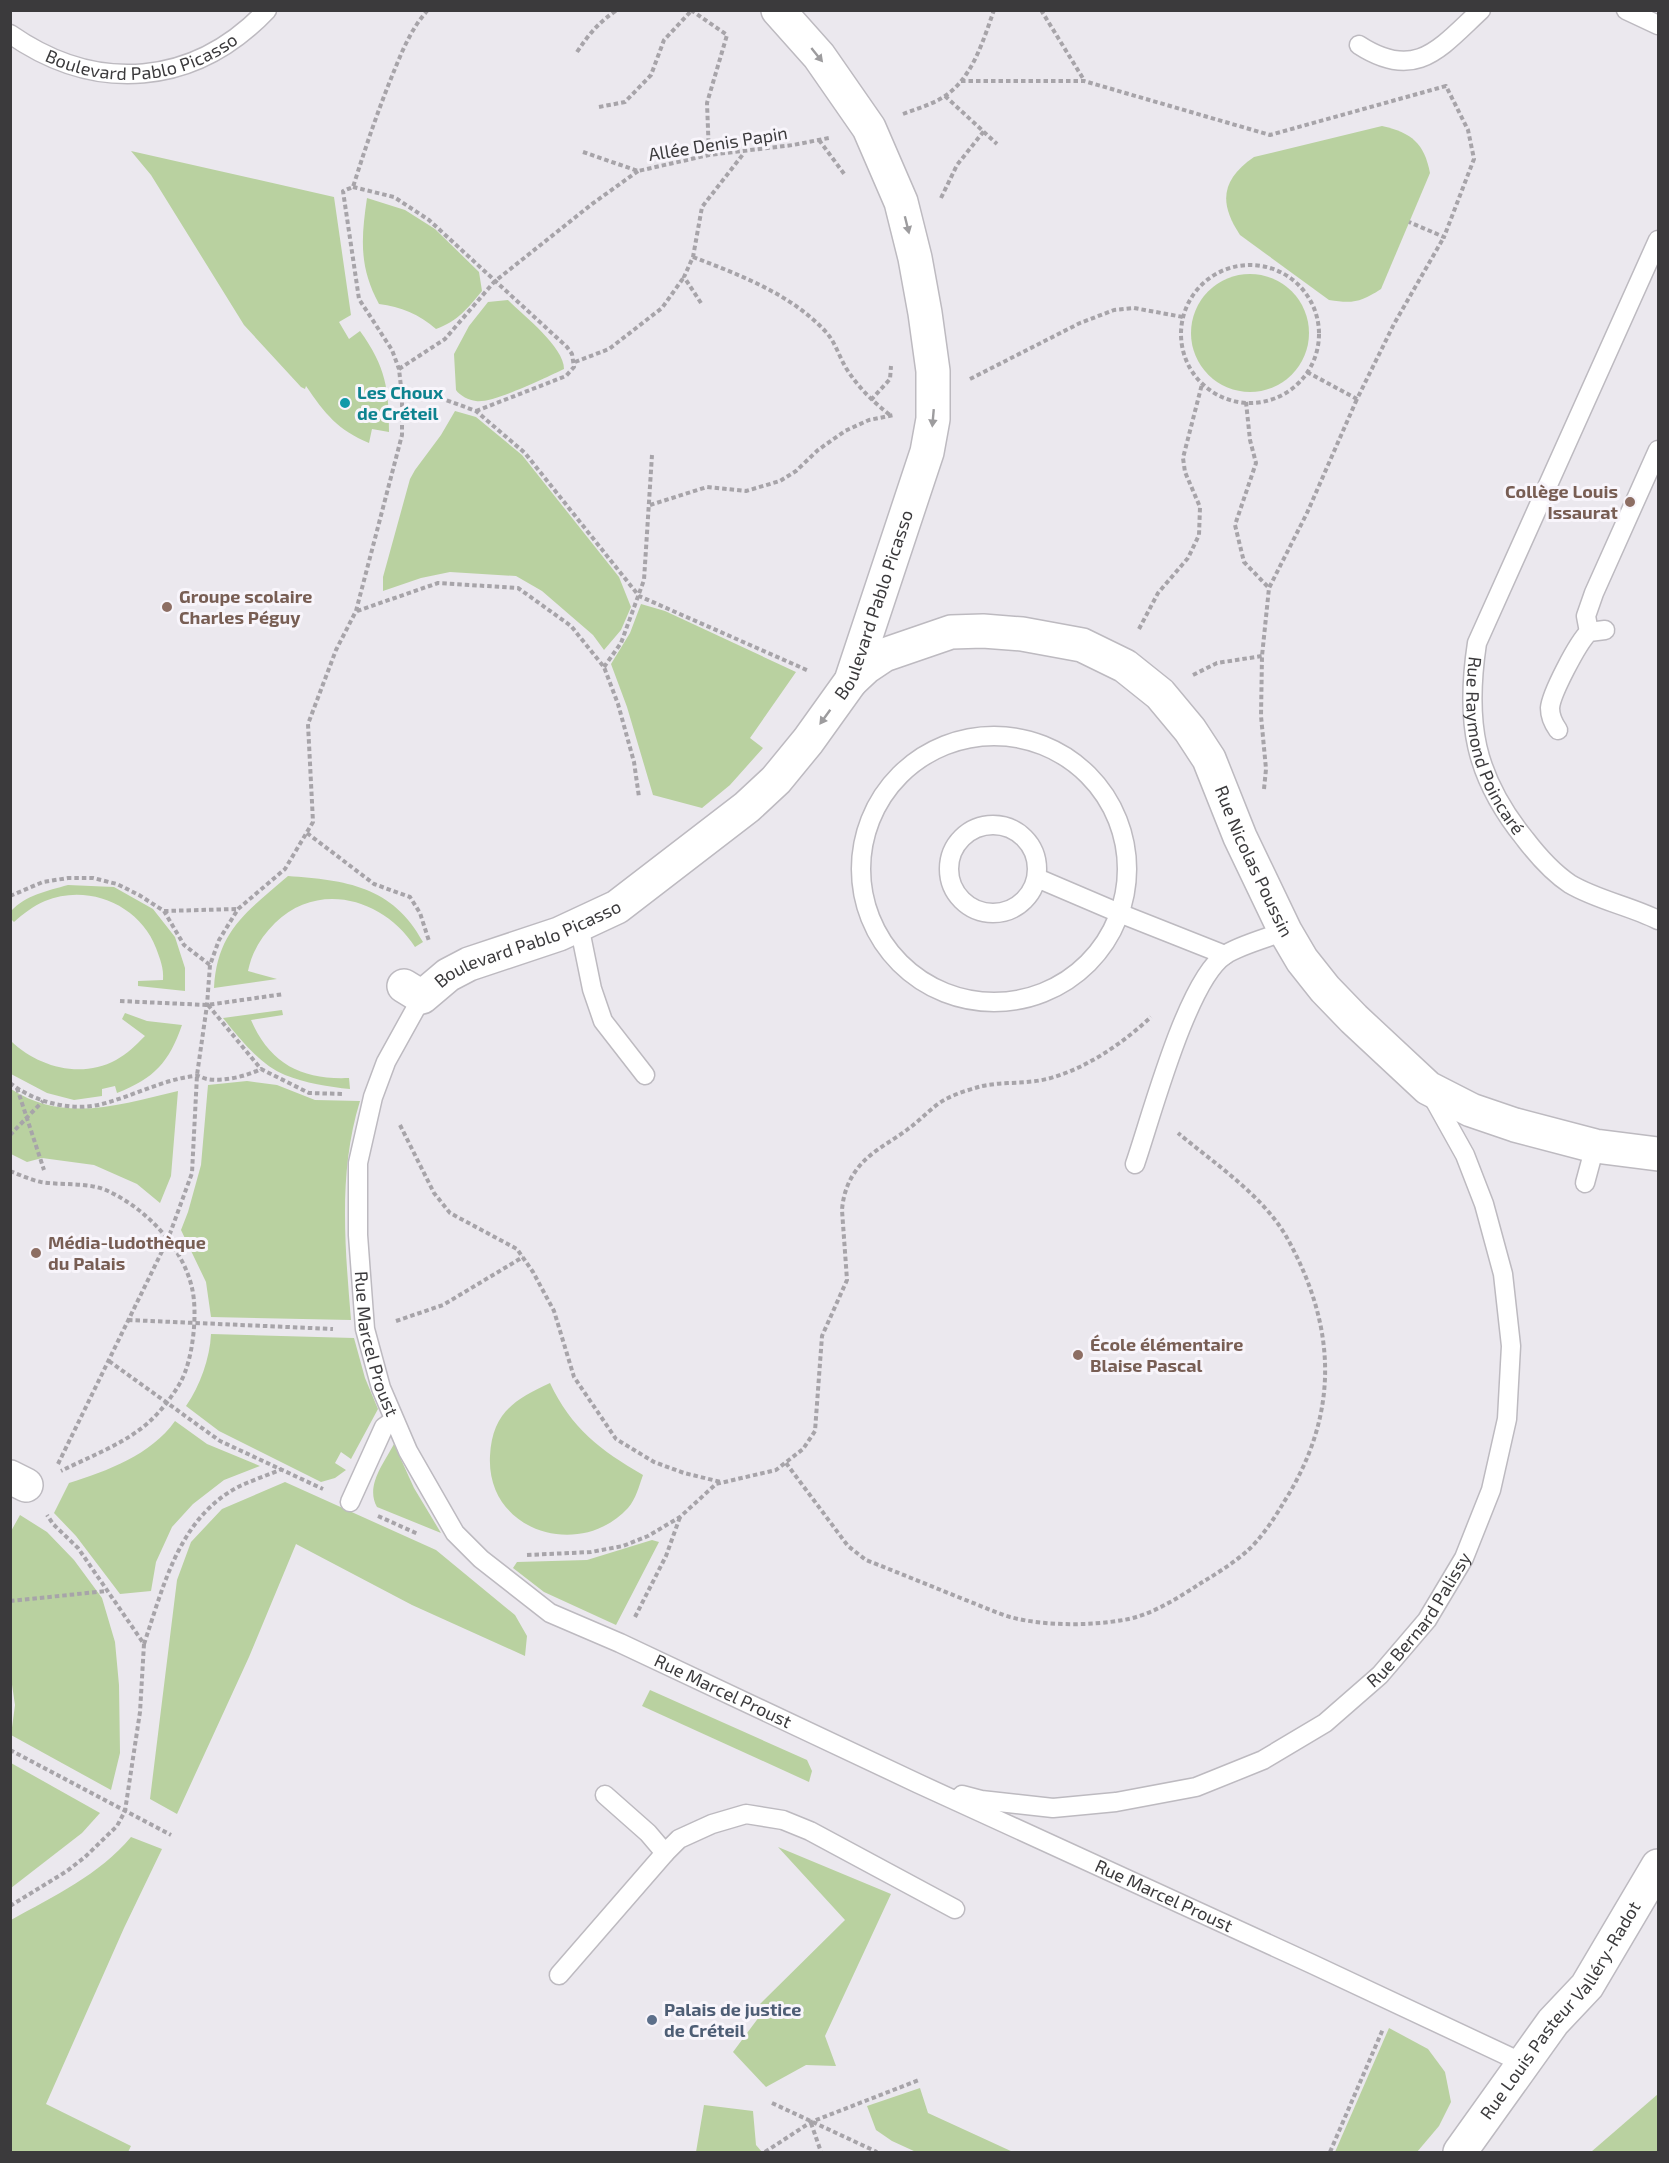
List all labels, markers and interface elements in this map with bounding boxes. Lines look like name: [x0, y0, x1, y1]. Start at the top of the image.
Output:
street label: Boulevard Pablo Picasso: [42, 28, 241, 84]
one-way arrow: [810, 47, 822, 62]
street label: Allée Denis Papin: [647, 121, 789, 165]
one-way arrow: [903, 216, 913, 234]
place label: Les Choux de Créteil: [357, 381, 444, 424]
marker: Les Choux de Créteil: [338, 396, 352, 410]
one-way arrow: [928, 408, 937, 427]
place label: Collège Louis Issaurat: [1505, 480, 1619, 523]
marker: Collège Louis Issaurat: [1623, 495, 1637, 509]
street label: Boulevard Pablo Picasso: [829, 507, 917, 704]
place label: Groupe scolaire Charles Péguy: [179, 585, 312, 628]
marker: Groupe scolaire Charles Péguy: [160, 600, 174, 614]
street label: Rue Raymond Poincaré: [1462, 655, 1530, 839]
one-way arrow: [819, 709, 831, 725]
street label: Rue Nicolas Poussin: [1211, 782, 1298, 941]
street label: Boulevard Pablo Picasso: [429, 895, 624, 992]
place label: Média-ludothèque du Palais: [48, 1231, 206, 1274]
marker: Média-ludothèque du Palais: [29, 1246, 43, 1260]
street label: Rue Marcel Proust: [351, 1270, 404, 1420]
place label: École élémentaire Blaise Pascal: [1090, 1333, 1243, 1376]
marker: École élémentaire Blaise Pascal: [1071, 1348, 1085, 1362]
street label: Rue Bernard Palissy: [1362, 1547, 1475, 1692]
street label: Rue Marcel Proust: [651, 1649, 796, 1732]
street label: Rue Marcel Proust: [1092, 1854, 1237, 1936]
street label: Rue Louis Pasteur Valléry-Radot: [1475, 1897, 1645, 2123]
place label: Palais de justice de Créteil: [664, 1998, 801, 2041]
marker: Palais de justice de Créteil: [645, 2013, 659, 2027]

